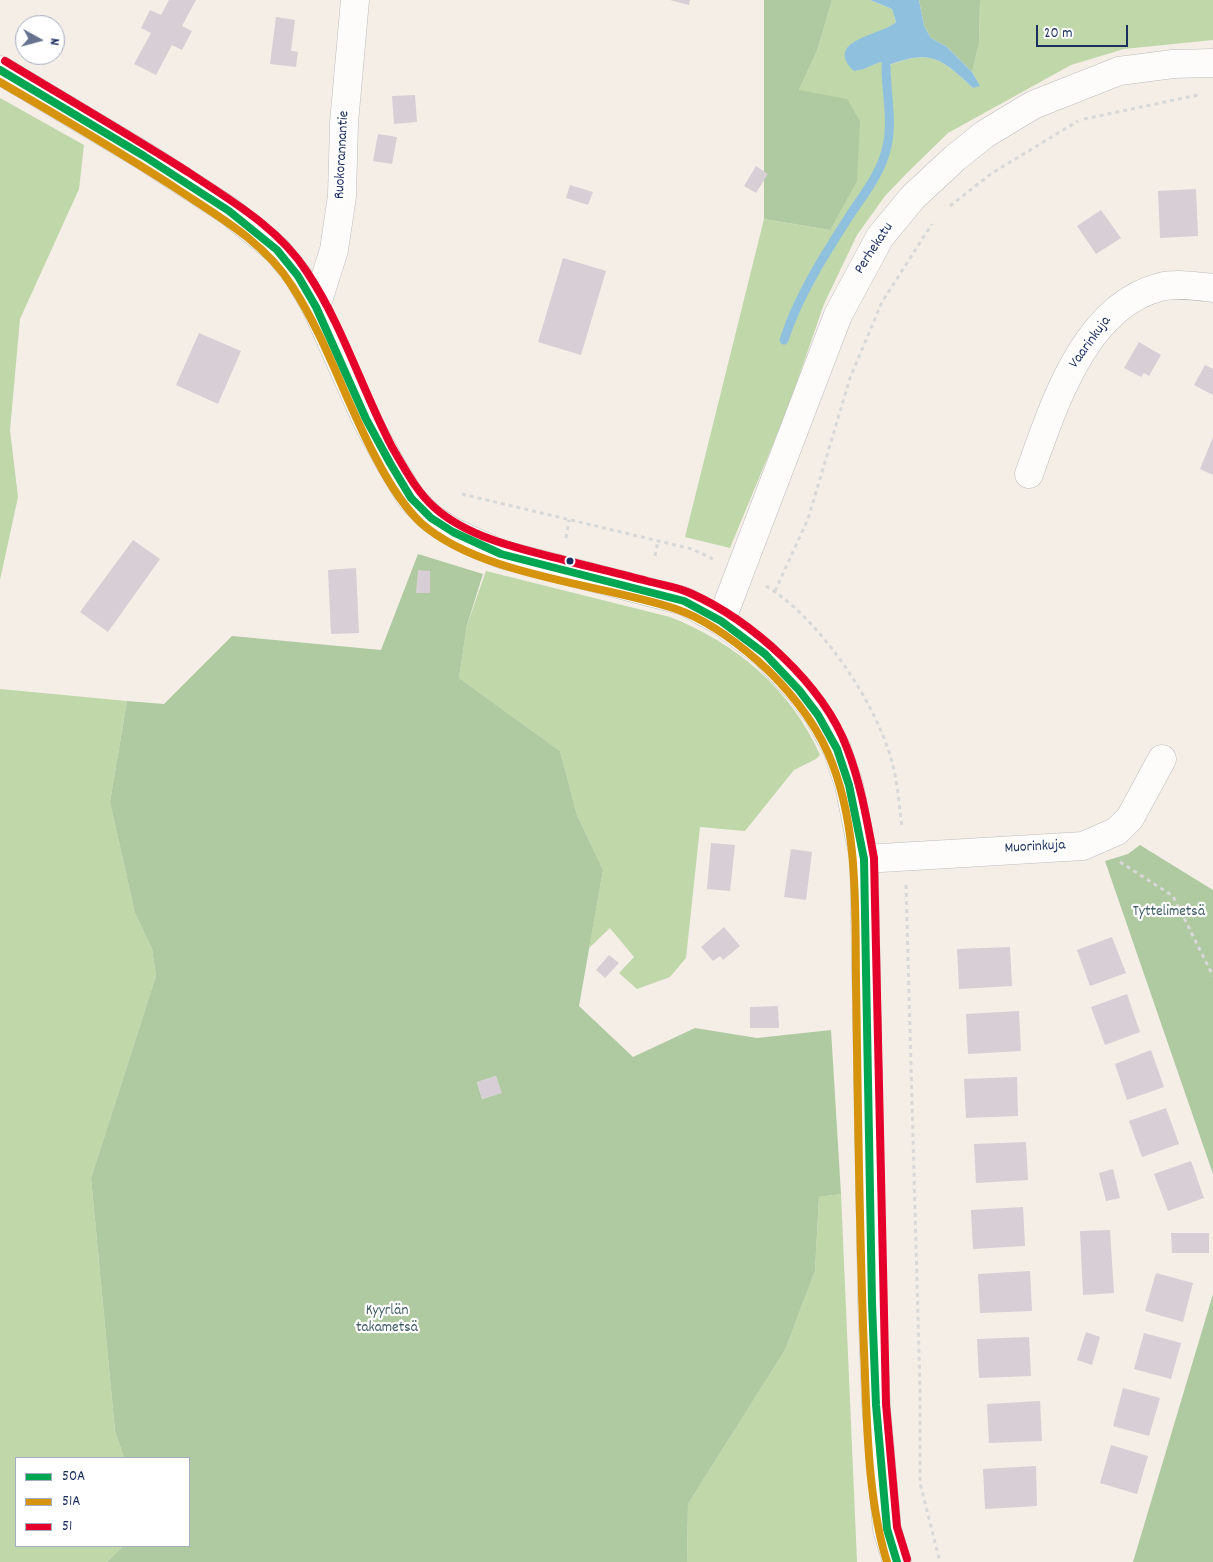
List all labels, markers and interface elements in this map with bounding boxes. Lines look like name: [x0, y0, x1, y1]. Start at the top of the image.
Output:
north arrow: [15, 15, 65, 65]
scale bar: [1038, 15, 1130, 47]
text: 20 m: [1044, 23, 1072, 45]
text: N: [44, 37, 64, 46]
street label: Ruokorannantie: [332, 110, 354, 200]
street label: Perhekatu: [852, 220, 898, 278]
street label: Vaarinkuja: [1066, 313, 1116, 373]
unlabelled marker: [565, 556, 575, 566]
street label: Muorinkuja: [1004, 837, 1066, 859]
park label: Tyttelimetsä: [1133, 904, 1205, 922]
park label: Kyyrlän takametsä: [356, 1303, 418, 1338]
legend: [15, 1457, 190, 1547]
text: 50A: [62, 1466, 85, 1488]
text: 51A: [62, 1491, 80, 1513]
text: 51: [62, 1516, 72, 1538]

